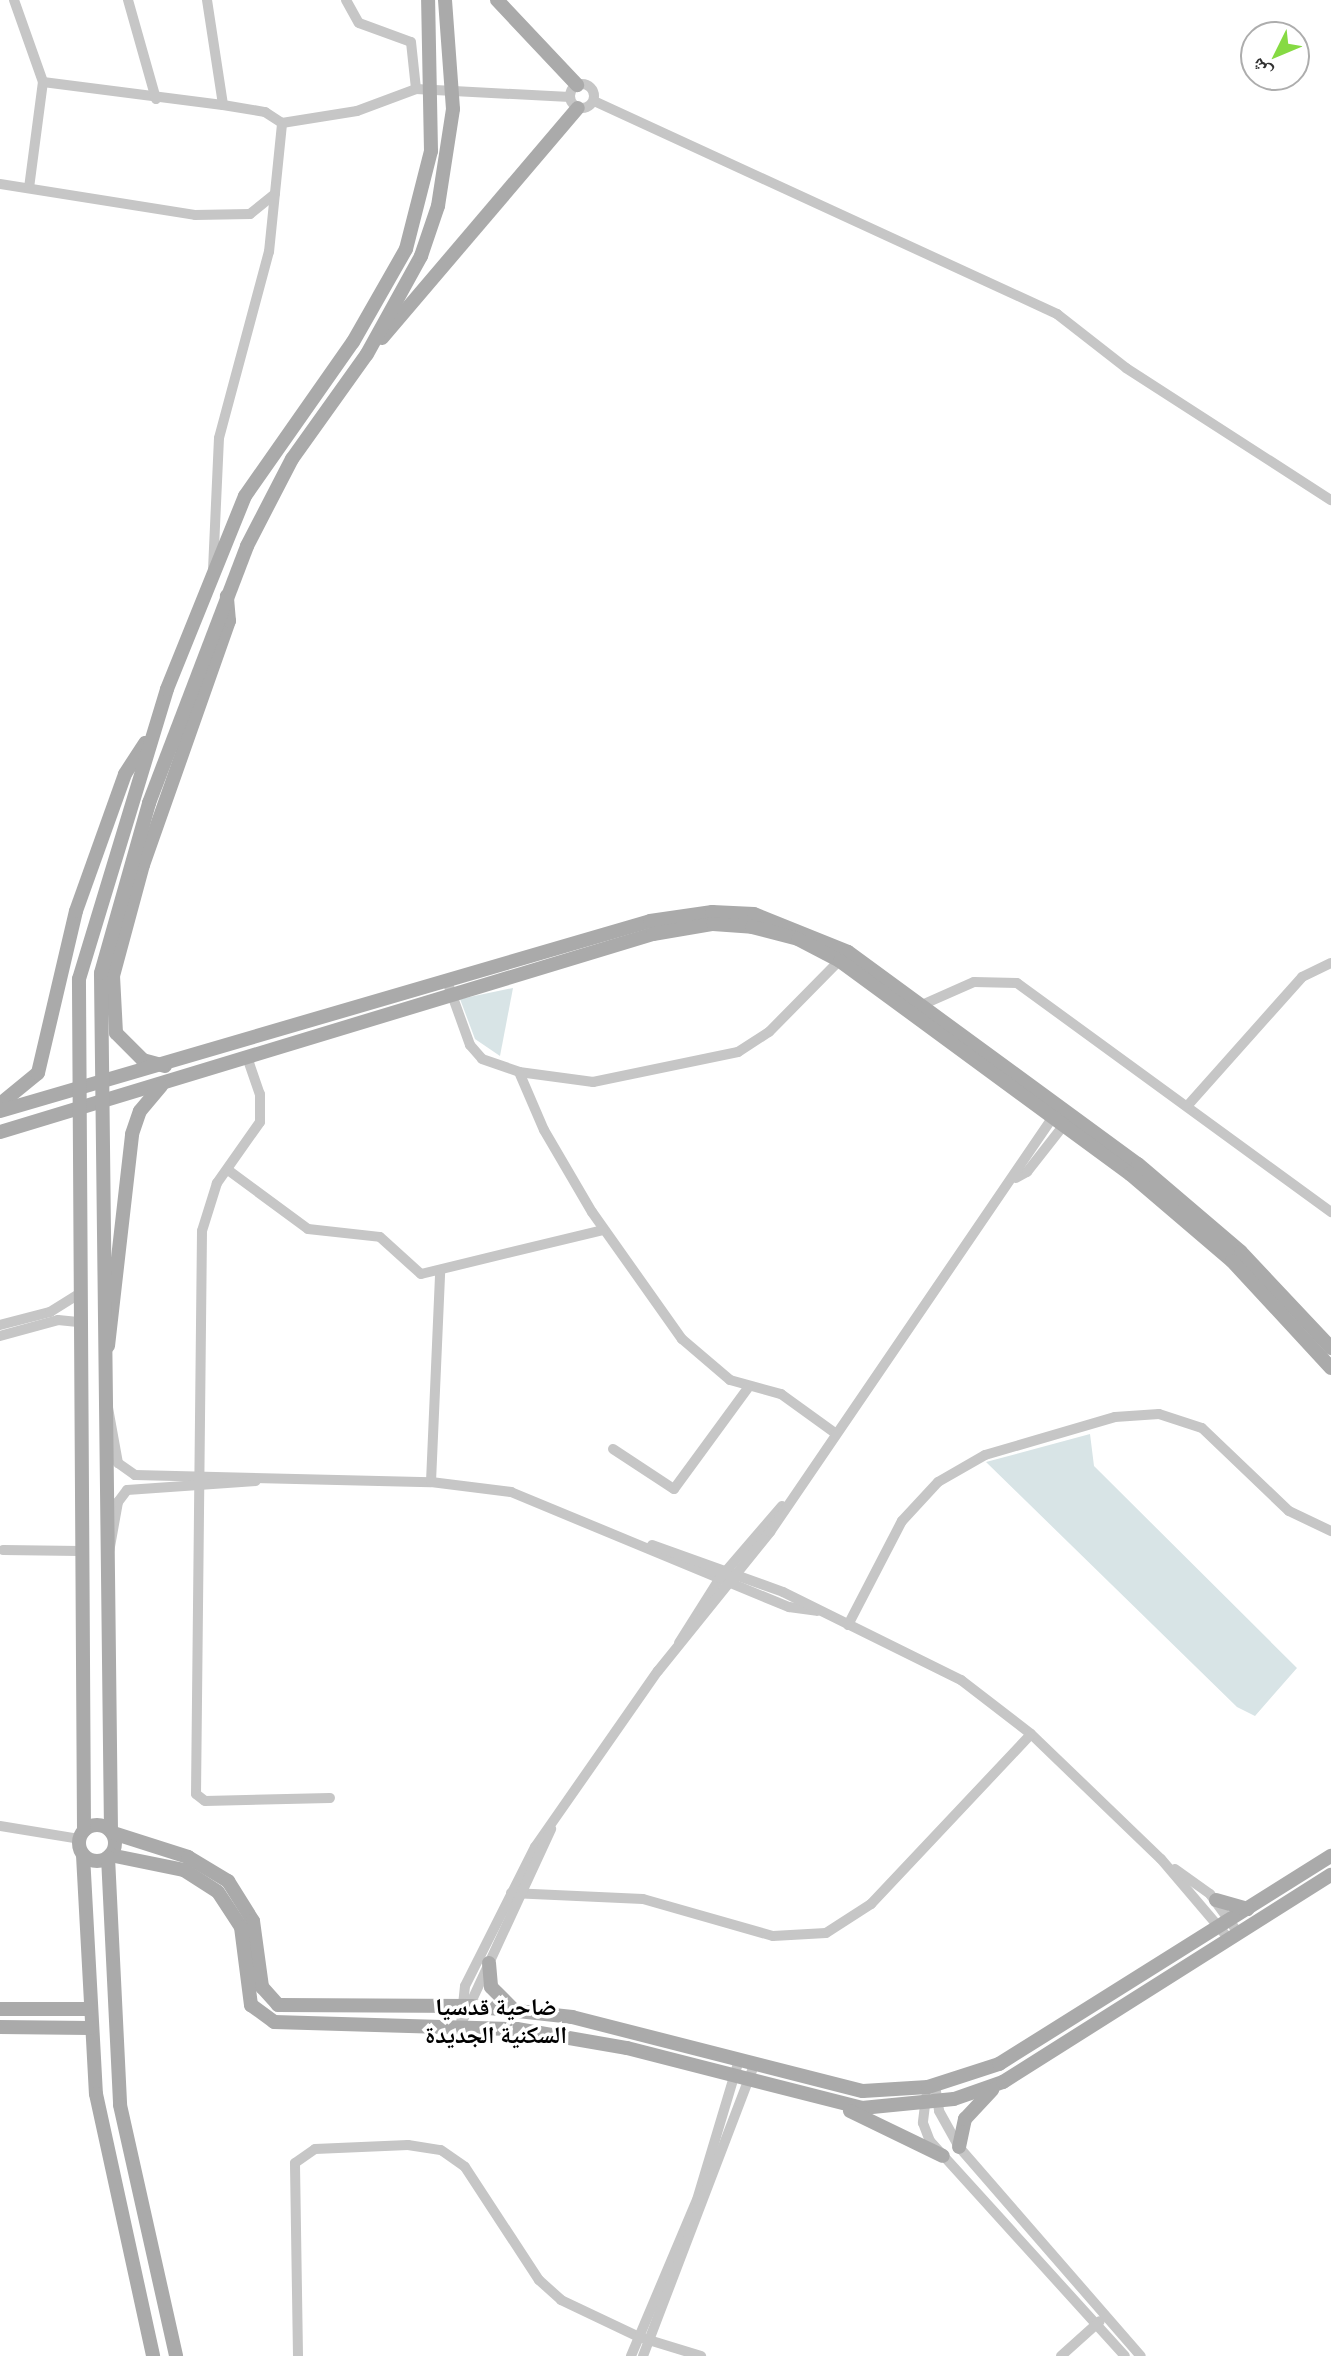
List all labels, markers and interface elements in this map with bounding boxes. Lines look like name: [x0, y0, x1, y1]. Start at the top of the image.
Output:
north arrow: [1240, 21, 1310, 91]
text: ش: [1245, 53, 1277, 85]
district label: ضاحية قدسيا السكنية الجديدة: [425, 1993, 567, 2049]

